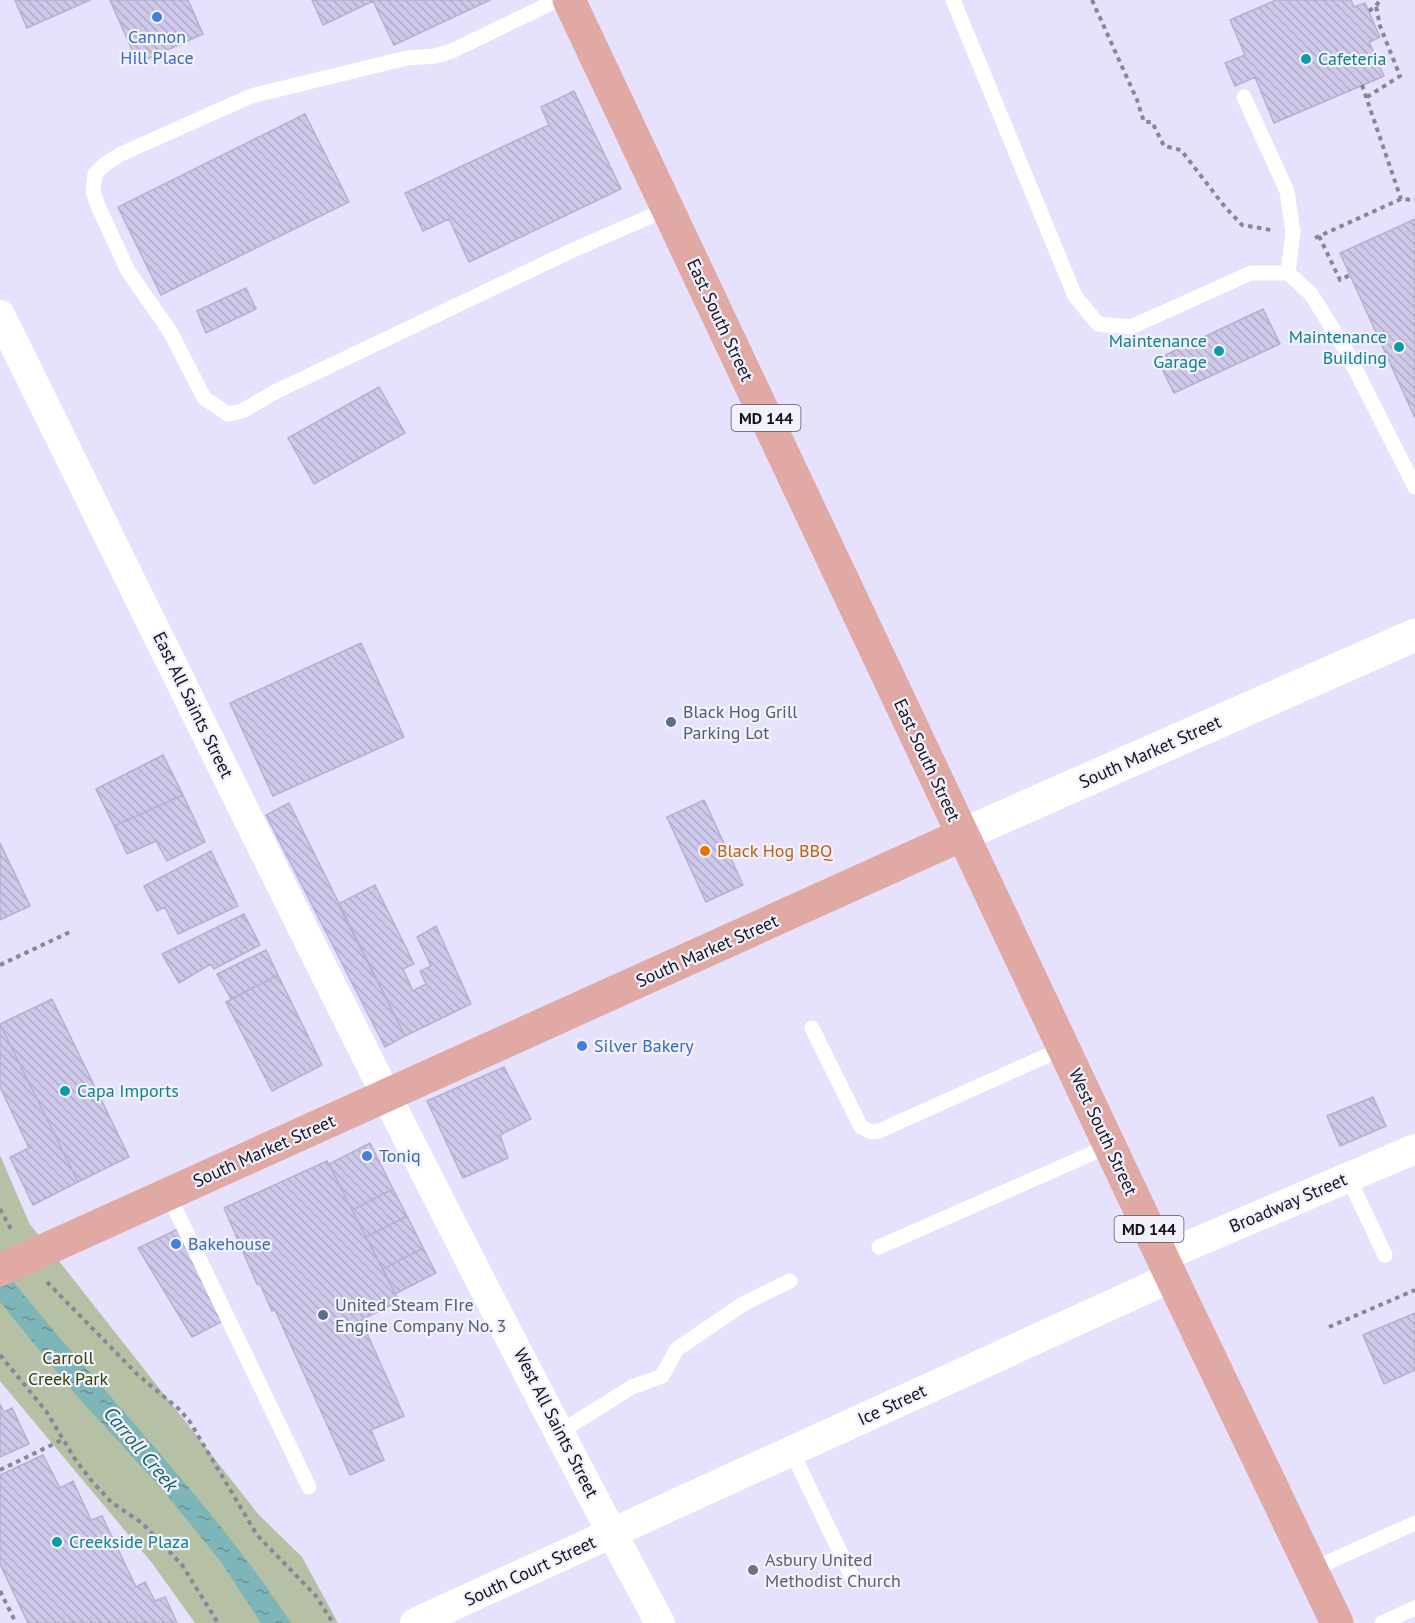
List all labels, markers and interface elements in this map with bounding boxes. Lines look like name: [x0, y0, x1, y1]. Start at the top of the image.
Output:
marker: Cannon Hill Place: [150, 10, 164, 24]
place label: Cannon Hill Place: [120, 25, 194, 69]
place label: Cafeteria: [1318, 47, 1387, 70]
marker: Cafeteria: [1299, 52, 1313, 66]
street label: East South Street: [682, 255, 759, 385]
place label: Maintenance Building: [1289, 325, 1387, 369]
place label: Maintenance Garage: [1109, 329, 1207, 373]
marker: Maintenance Building: [1392, 340, 1406, 354]
marker: Maintenance Garage: [1212, 344, 1226, 358]
road number: MD 144: [732, 405, 801, 431]
street label: East All Saints Street: [148, 628, 239, 782]
street label: East South Street: [889, 695, 966, 825]
place label: Black Hog Grill Parking Lot: [683, 700, 798, 744]
street label: South Market Street: [1075, 710, 1225, 793]
marker: Black Hog Grill Parking Lot: [664, 715, 678, 729]
place label: Black Hog BBQ: [717, 839, 833, 862]
marker: Black Hog BBQ: [698, 844, 712, 858]
street label: South Market Street: [632, 909, 782, 992]
place label: Silver Bakery: [594, 1034, 694, 1057]
marker: Silver Bakery: [575, 1039, 589, 1053]
street label: West South Street: [1064, 1065, 1143, 1199]
place label: Capa Imports: [77, 1079, 179, 1102]
marker: Capa Imports: [58, 1084, 72, 1098]
street label: South Market Street: [189, 1109, 339, 1192]
place label: Toniq: [379, 1144, 421, 1167]
marker: Toniq: [360, 1149, 374, 1163]
street label: Broadway Street: [1226, 1167, 1350, 1238]
road number: MD 144: [1114, 1216, 1184, 1242]
place label: Bakehouse: [188, 1232, 271, 1255]
marker: Bakehouse: [169, 1237, 183, 1251]
place label: United Steam FIre Engine Company No. 3: [335, 1293, 506, 1337]
marker: United Steam FIre Engine Company No. 3: [316, 1308, 330, 1322]
street label: West All Saints Street: [509, 1344, 604, 1501]
park label: Carroll Creek Park: [28, 1346, 108, 1390]
street label: Ice Street: [854, 1379, 930, 1430]
water label: Carroll Creek: [98, 1401, 185, 1498]
place label: Creekside Plaza: [69, 1530, 189, 1553]
street label: South Court Street: [460, 1530, 599, 1611]
marker: Creekside Plaza: [50, 1535, 64, 1549]
place label: Asbury United Methodist Church: [765, 1548, 901, 1592]
marker: Asbury United Methodist Church: [746, 1563, 760, 1577]

